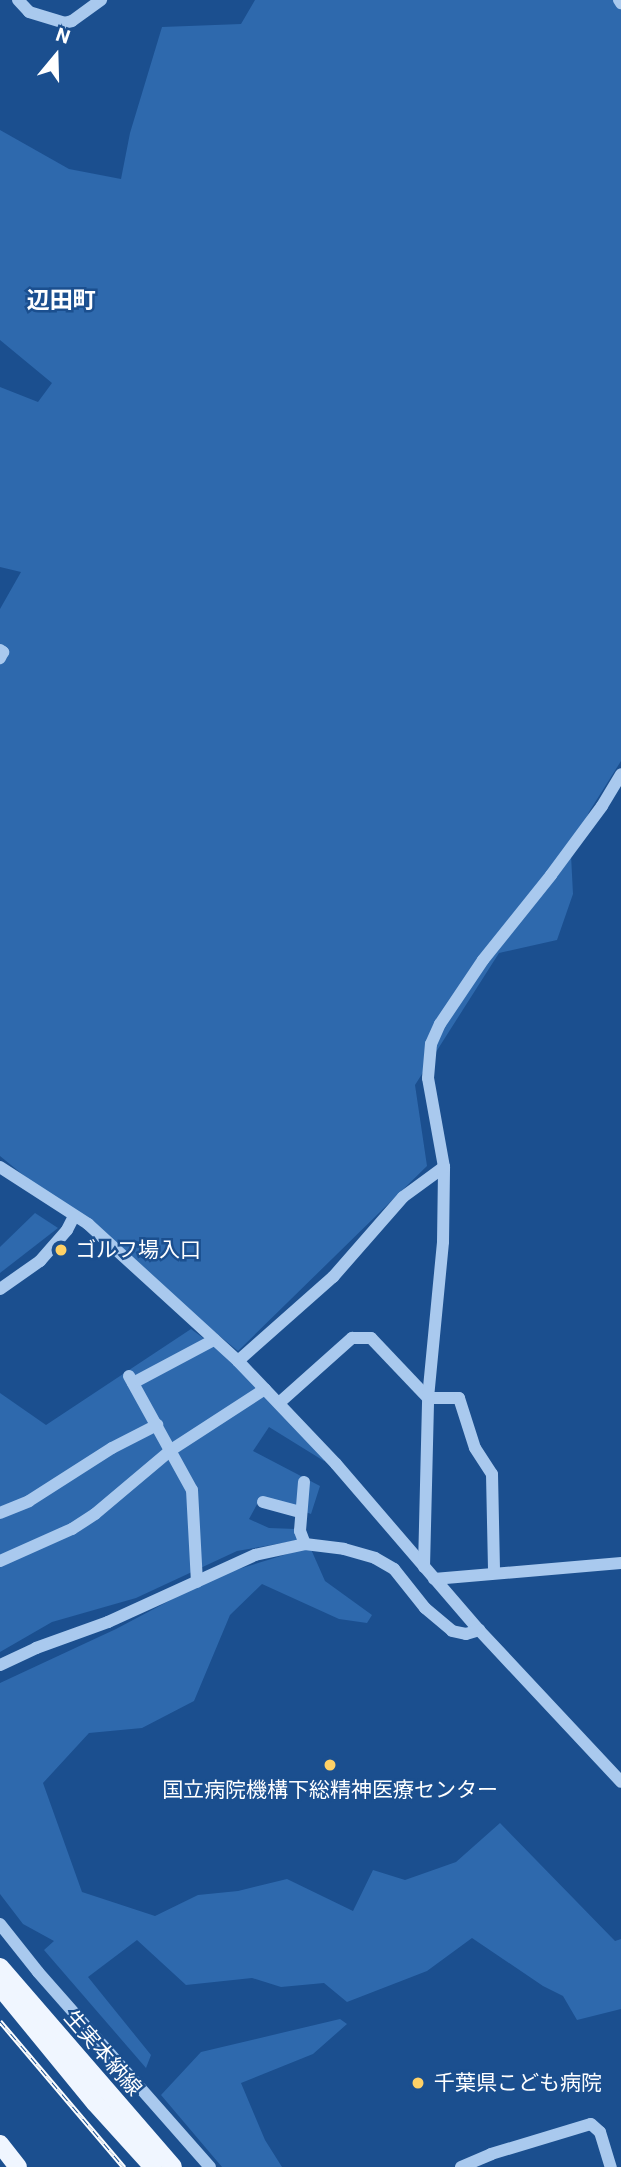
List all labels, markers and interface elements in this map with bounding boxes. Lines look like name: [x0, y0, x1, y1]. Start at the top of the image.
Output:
north arrow: [21, 21, 91, 91]
text: N: [53, 23, 73, 49]
district label: 辺田町: [27, 287, 95, 315]
place label: ゴルフ場入口: [75, 1237, 201, 1263]
marker: ゴルフ場入口: [53, 1242, 69, 1258]
marker: 国立病院機構下総精神医療センター: [320, 1755, 340, 1775]
place label: 国立病院機構下総精神医療センター: [162, 1777, 498, 1803]
street label: 生実本納線: [59, 2005, 147, 2101]
place label: 千葉県こども病院: [434, 2070, 602, 2096]
marker: 千葉県こども病院: [408, 2073, 428, 2093]

